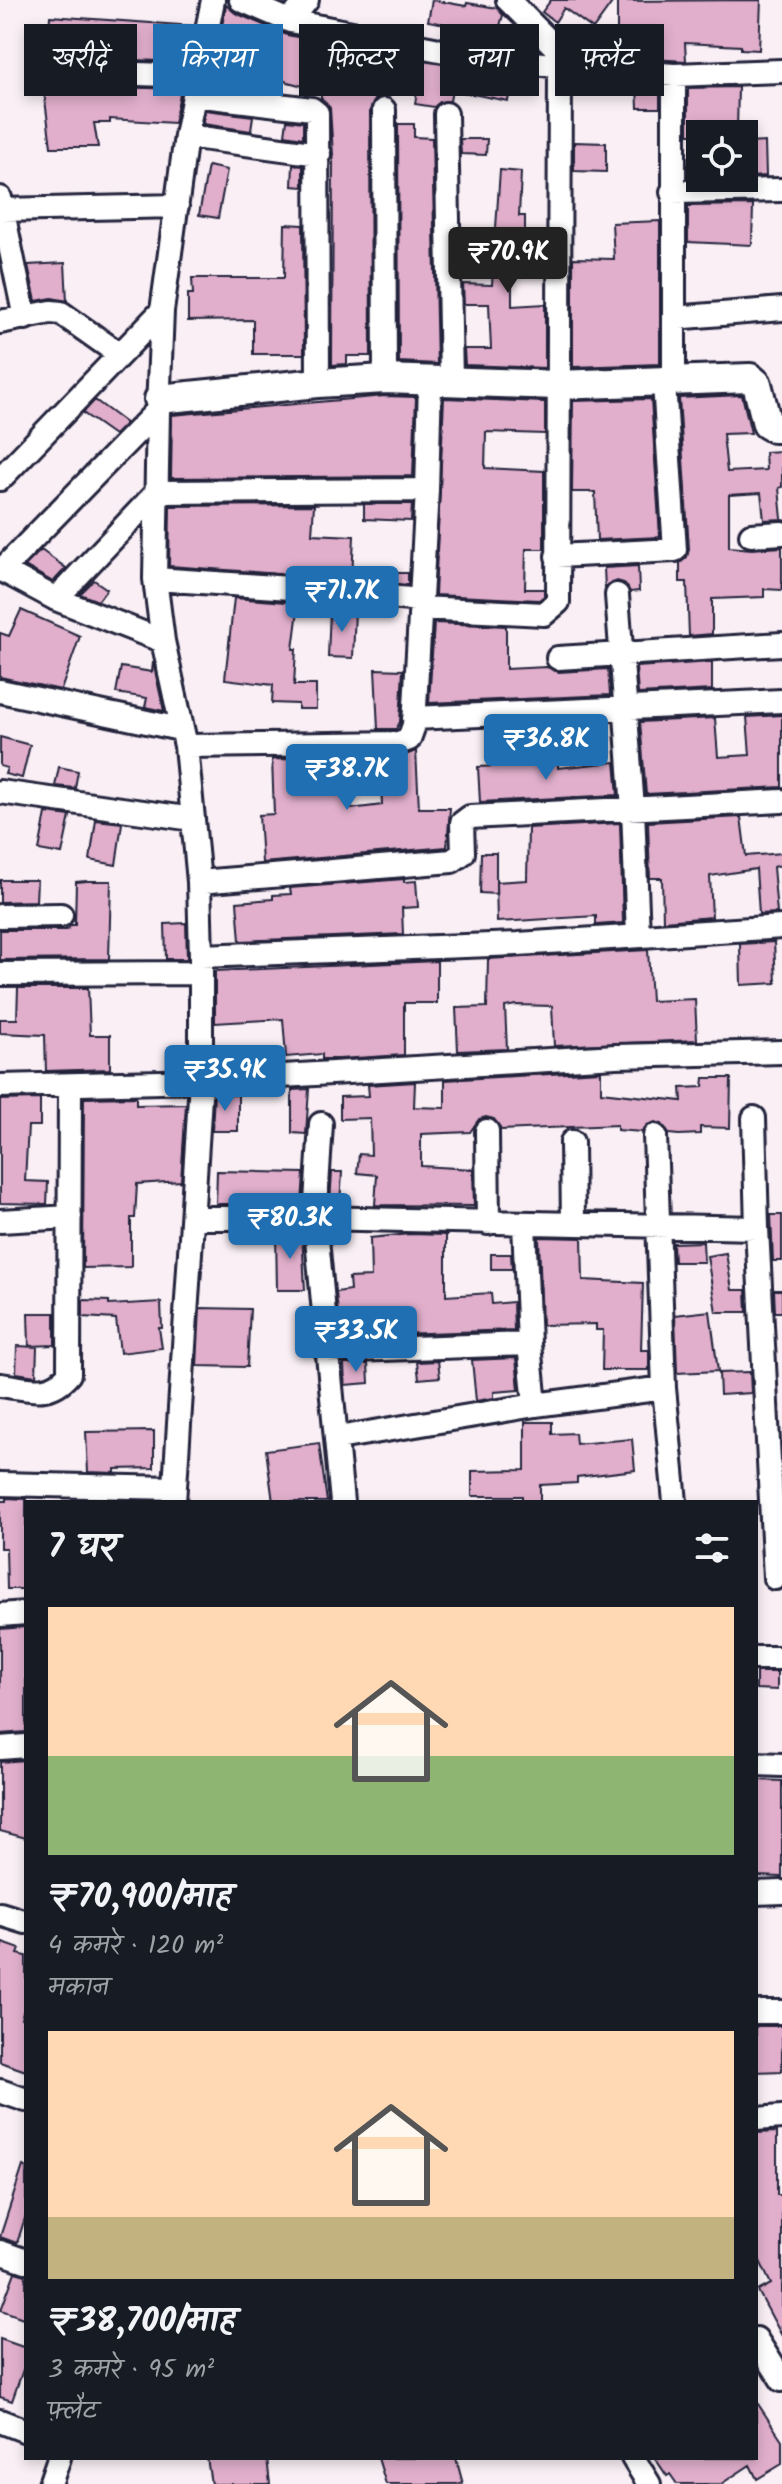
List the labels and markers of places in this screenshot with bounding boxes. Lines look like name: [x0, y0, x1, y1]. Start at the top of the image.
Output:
pin: ₹70.9K: [443, 227, 573, 295]
pin: ₹71.7K: [277, 566, 407, 634]
pin: ₹36.8K: [481, 714, 611, 782]
pin: ₹38.7K: [282, 744, 412, 812]
pin: ₹35.9K: [160, 1045, 290, 1113]
pin: ₹80.3K: [225, 1193, 355, 1261]
pin: ₹33.5K: [291, 1306, 421, 1374]

